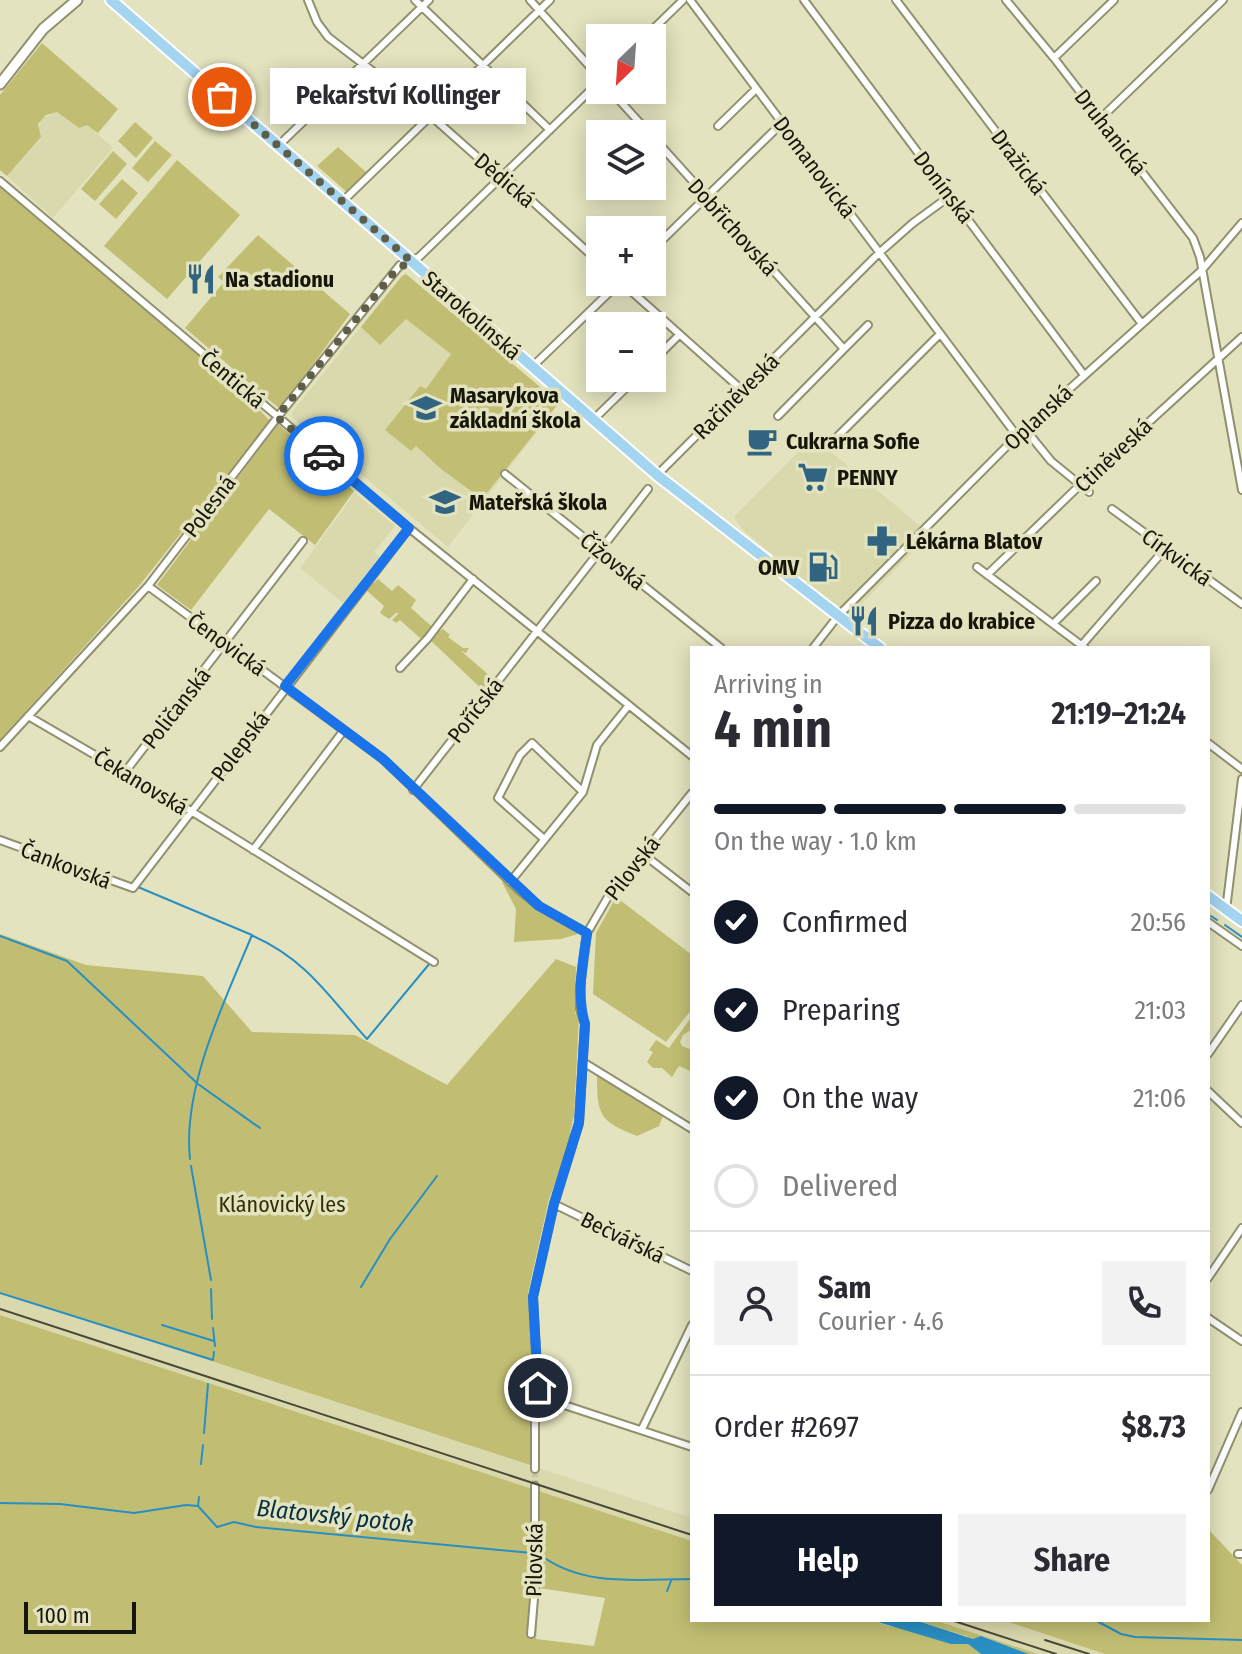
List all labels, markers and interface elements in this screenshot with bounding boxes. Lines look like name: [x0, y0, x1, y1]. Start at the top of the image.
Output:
north arrow: [586, 24, 666, 104]
map controls: [586, 24, 666, 392]
pin: [188, 63, 256, 131]
callout: Pekařství Kollinger: [270, 69, 526, 125]
icon: bag: [200, 75, 244, 119]
text: Pekařství Kollinger: [296, 80, 500, 111]
street label: Druhanická: [1069, 84, 1153, 181]
street label: Domanovická: [768, 111, 862, 224]
button: layers: [586, 120, 666, 200]
street label: Dražická: [985, 124, 1052, 200]
street label: Donínská: [908, 146, 979, 229]
street label: Dědická: [469, 147, 541, 214]
street label: Dobřichovská: [682, 173, 783, 282]
button: +: [586, 216, 666, 296]
restaurant icon: Na stadionu: [184, 262, 218, 296]
street label: Starokolínská: [417, 265, 527, 366]
place label: Na stadionu: [225, 266, 334, 293]
button: −: [586, 312, 666, 392]
street label: Čentická: [195, 345, 270, 414]
street label: Račiněveská: [688, 348, 785, 445]
street label: Oplanská: [999, 379, 1078, 456]
place label: Masarykova základní škola: [450, 382, 581, 434]
school or university icon: Masarykova základní škola: [409, 391, 443, 425]
street label: Ctiněveská: [1069, 413, 1158, 498]
courier: [284, 416, 364, 496]
cafe icon: Cukrarna Sofie: [745, 424, 779, 458]
place label: Cukrarna Sofie: [786, 428, 920, 455]
icon: car: [302, 434, 346, 478]
supermarket icon: PENNY: [796, 460, 830, 494]
place label: PENNY: [837, 464, 899, 491]
street label: Polesná: [177, 470, 241, 543]
school or university icon: Mateřská škola: [428, 485, 462, 519]
place label: Mateřská škola: [469, 489, 607, 516]
street label: Církvická: [1136, 523, 1217, 592]
pharmacy icon: Lékárna Blatov: [865, 524, 899, 558]
street label: Čížovská: [574, 527, 651, 596]
place label: Lékárna Blatov: [906, 528, 1043, 555]
fuel station icon: OMV: [806, 550, 840, 584]
place label: OMV: [758, 554, 799, 581]
restaurant icon: Pizza do krabice: [847, 604, 881, 638]
street label: Čenovická: [182, 607, 271, 682]
place label: Pizza do krabice: [888, 608, 1035, 635]
street label: Poličanská: [136, 662, 216, 754]
text: Arriving in: [714, 669, 823, 700]
street label: Poříčská: [442, 672, 509, 748]
text: 21:19–21:24: [1051, 696, 1186, 732]
text: 4 min: [714, 698, 832, 761]
street label: Polepská: [205, 706, 275, 787]
street label: Čekanovská: [89, 744, 193, 821]
text: On the way · 1.0 km: [714, 826, 917, 857]
street label: Pilovská: [599, 831, 666, 906]
street label: Čankovská: [17, 836, 115, 895]
icon: check: [714, 900, 758, 944]
text: Confirmed: [782, 904, 908, 940]
text: 20:56: [1131, 907, 1186, 938]
icon: check: [714, 988, 758, 1032]
text: Preparing: [782, 992, 900, 1028]
text: 21:03: [1134, 995, 1186, 1026]
icon: check: [714, 1076, 758, 1120]
text: On the way: [782, 1080, 918, 1116]
text: 21:06: [1133, 1083, 1186, 1114]
text: Delivered: [782, 1168, 898, 1204]
park label: Klánovický les: [218, 1191, 346, 1218]
street label: Bečvářská: [576, 1206, 669, 1269]
button: person: [714, 1261, 798, 1345]
button: phone: [1102, 1261, 1186, 1345]
text: Sam: [818, 1270, 871, 1306]
text: Courier · 4.6: [818, 1306, 944, 1337]
pin: [504, 1354, 572, 1422]
icon: home: [516, 1366, 560, 1410]
text: Order #2697: [714, 1409, 859, 1445]
text: $8.73: [1121, 1409, 1186, 1445]
water label: Blatovský potok: [255, 1494, 415, 1538]
button: Help: [714, 1514, 942, 1606]
button: Share: [958, 1514, 1186, 1606]
street label: Pilovská: [520, 1523, 549, 1597]
scale bar: [24, 1598, 136, 1634]
text: 100 m: [36, 1602, 90, 1629]

